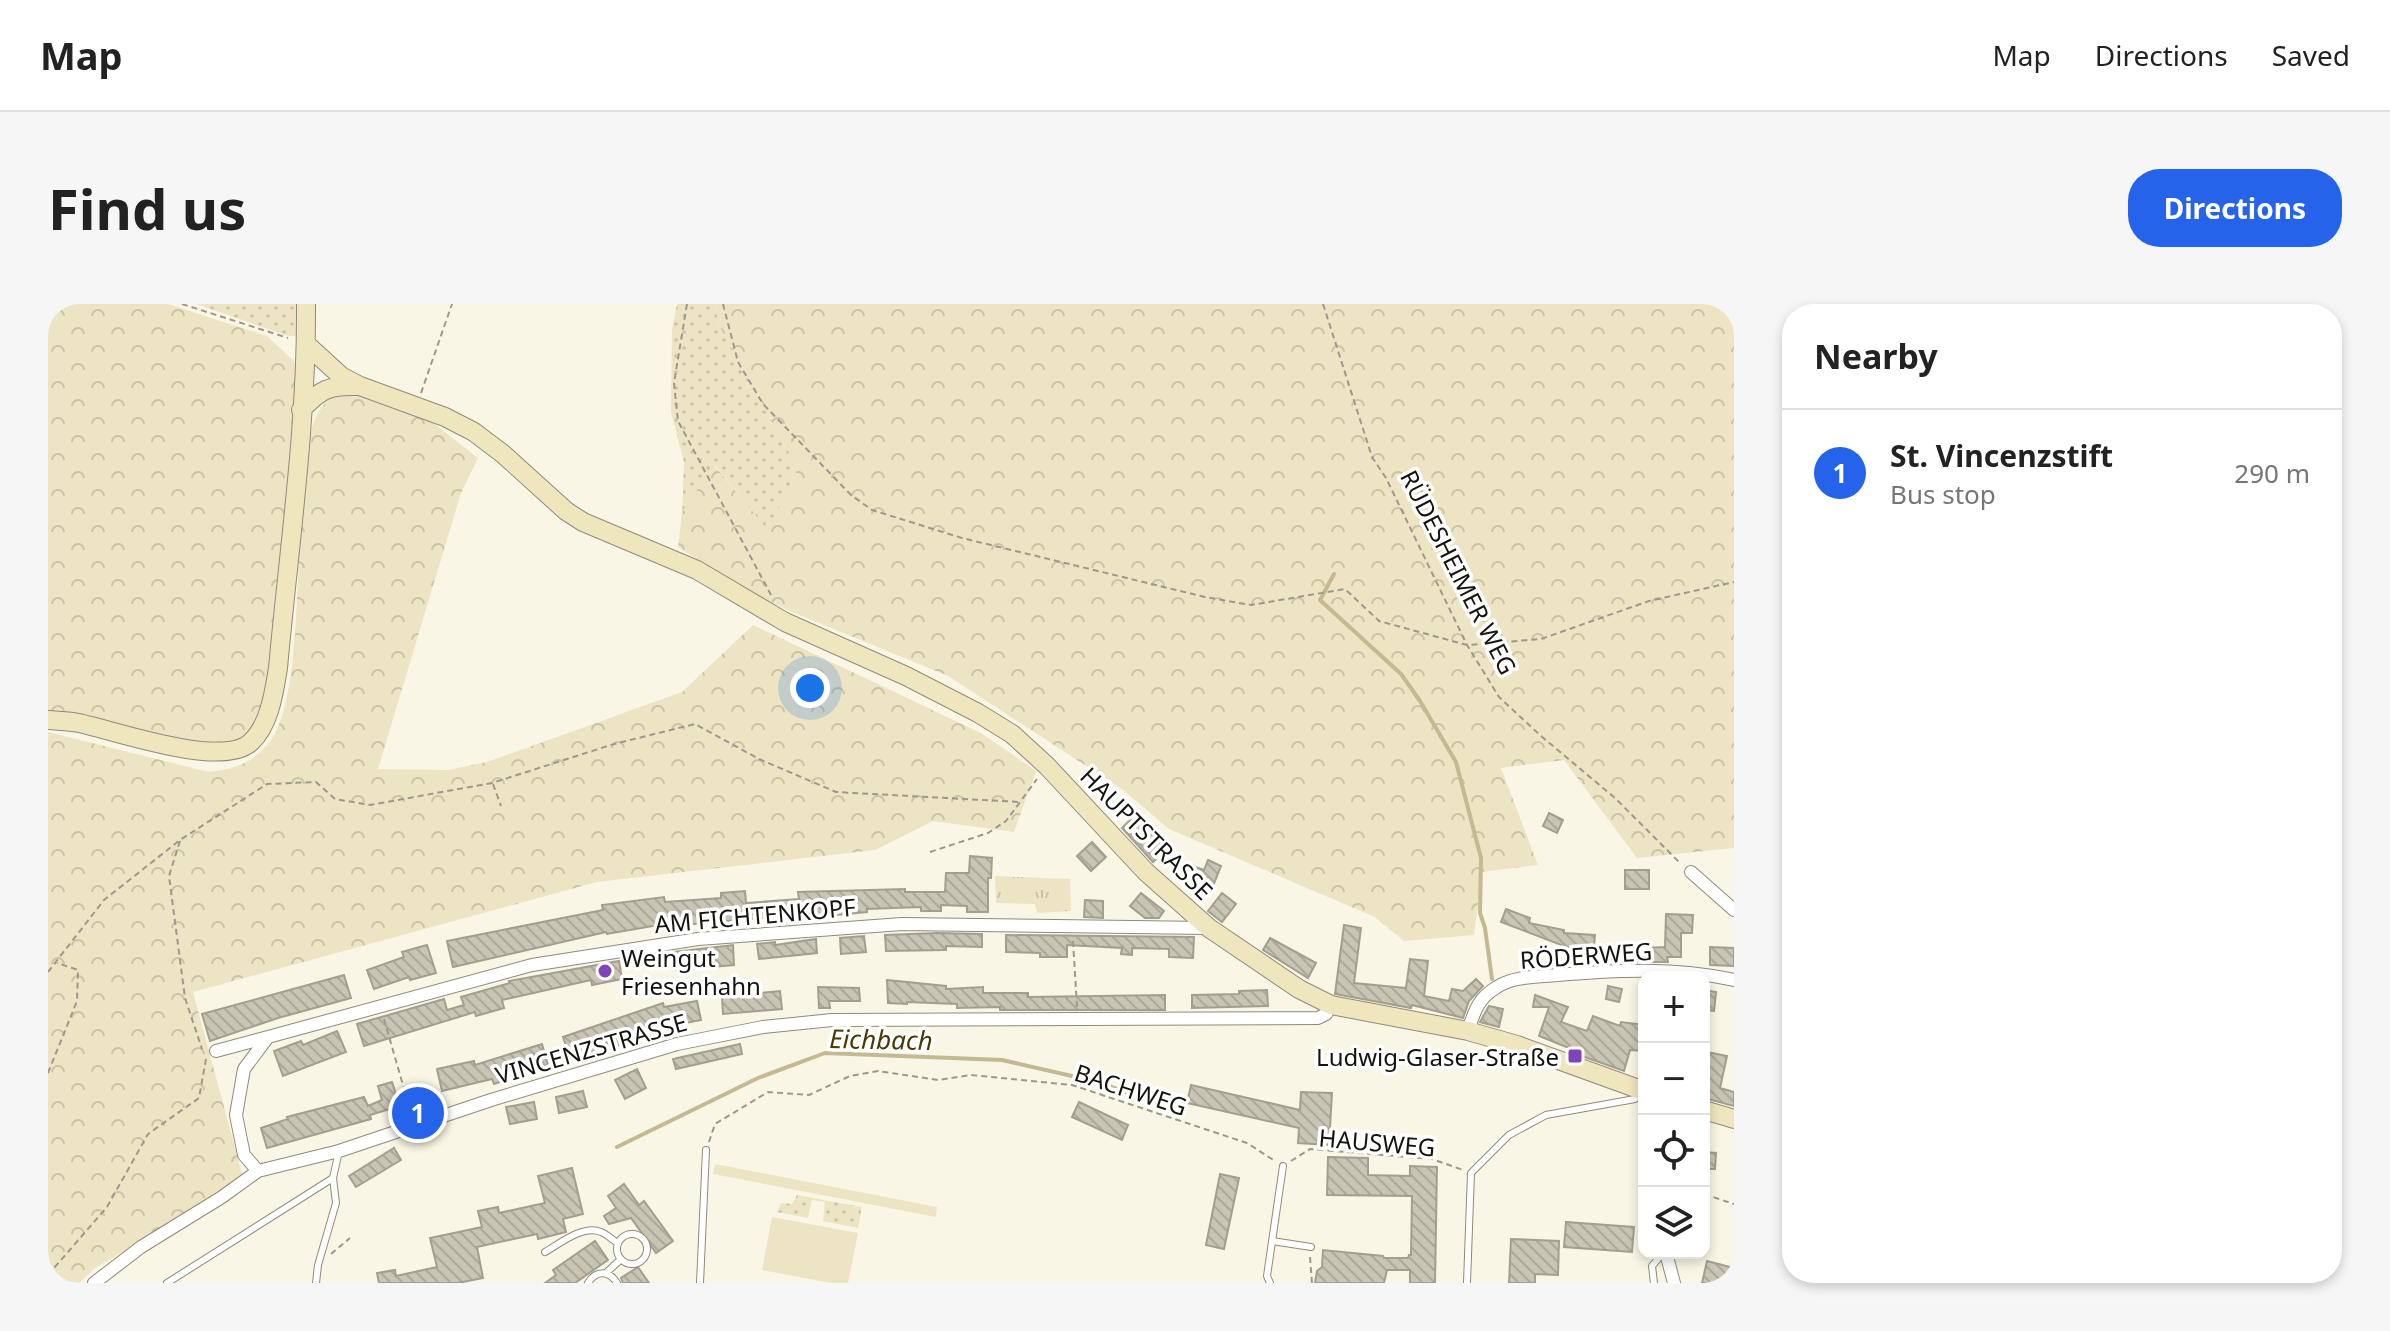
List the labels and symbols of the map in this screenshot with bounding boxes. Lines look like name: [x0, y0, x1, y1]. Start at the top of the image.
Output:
street label: RÜDESHEIMER WEG: [1393, 464, 1525, 680]
your location: [790, 668, 830, 708]
street label: HAUPTSTRASSE: [1073, 759, 1221, 907]
street label: AM FICHTENKOPF: [653, 890, 857, 940]
street label: RÖDERWEG: [1519, 934, 1653, 976]
place label: Weingut Friesenhahn: [621, 941, 761, 1002]
marker: Weingut Friesenhahn: [596, 962, 614, 980]
street label: VINCENZSTRASSE: [491, 1005, 691, 1091]
water label: Eichbach: [829, 1020, 933, 1058]
place label: Ludwig-Glaser-Straße: [1316, 1040, 1559, 1073]
marker: Ludwig-Glaser-Straße: [1566, 1047, 1584, 1065]
street label: BACHWEG: [1070, 1055, 1192, 1123]
pin: 1: [392, 1083, 444, 1143]
street label: HAUSWEG: [1317, 1120, 1437, 1164]

